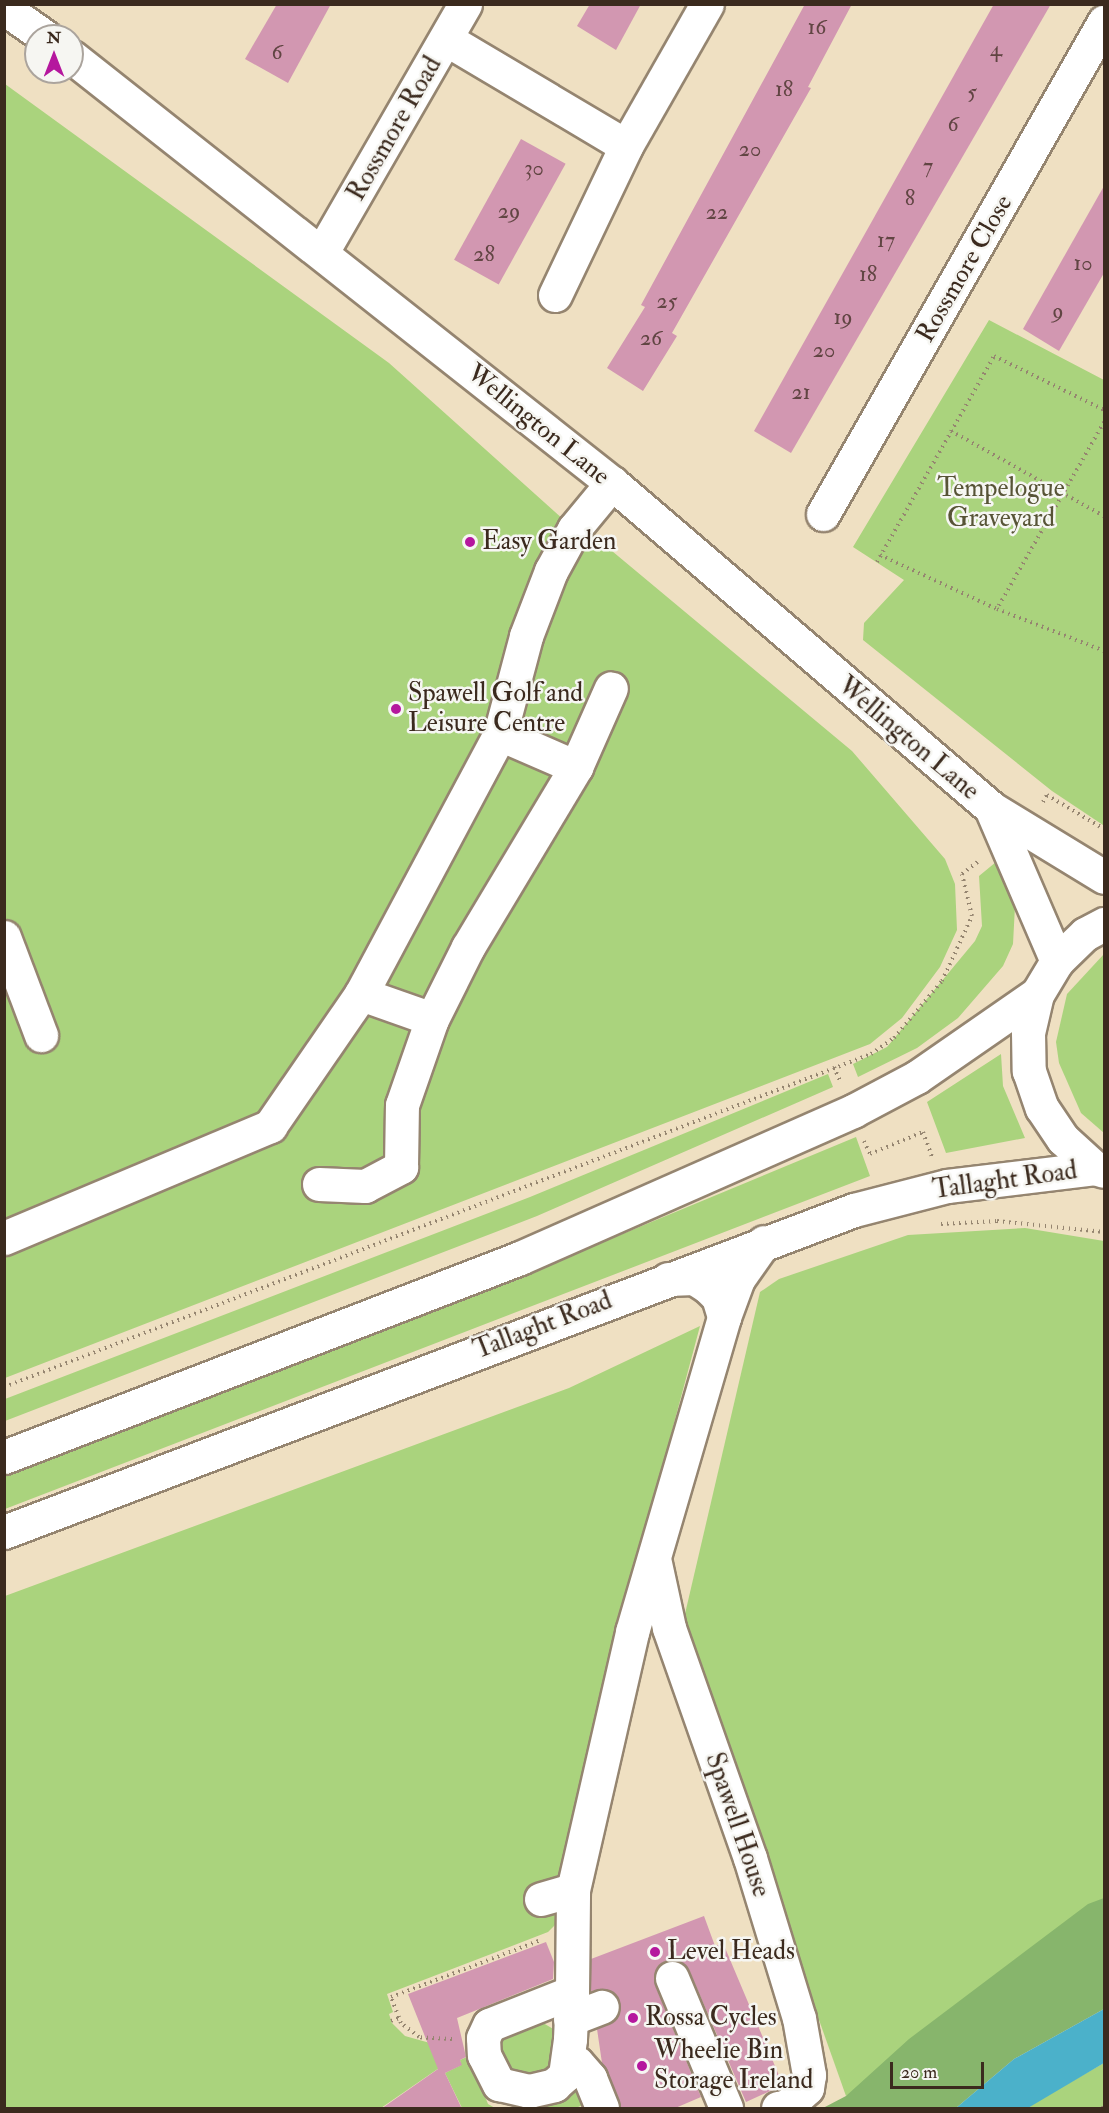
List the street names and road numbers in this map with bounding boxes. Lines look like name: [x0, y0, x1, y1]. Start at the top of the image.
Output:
street label: Rossmore Road: [341, 51, 449, 207]
street label: Rossmore Close: [910, 190, 1020, 348]
street label: Wellington Lane: [460, 358, 616, 492]
street label: Wellington Lane: [831, 671, 985, 807]
street label: Tallaght Road: [931, 1155, 1079, 1207]
street label: Tallaght Road: [469, 1285, 617, 1367]
street label: Spawell House: [698, 1749, 776, 1901]

